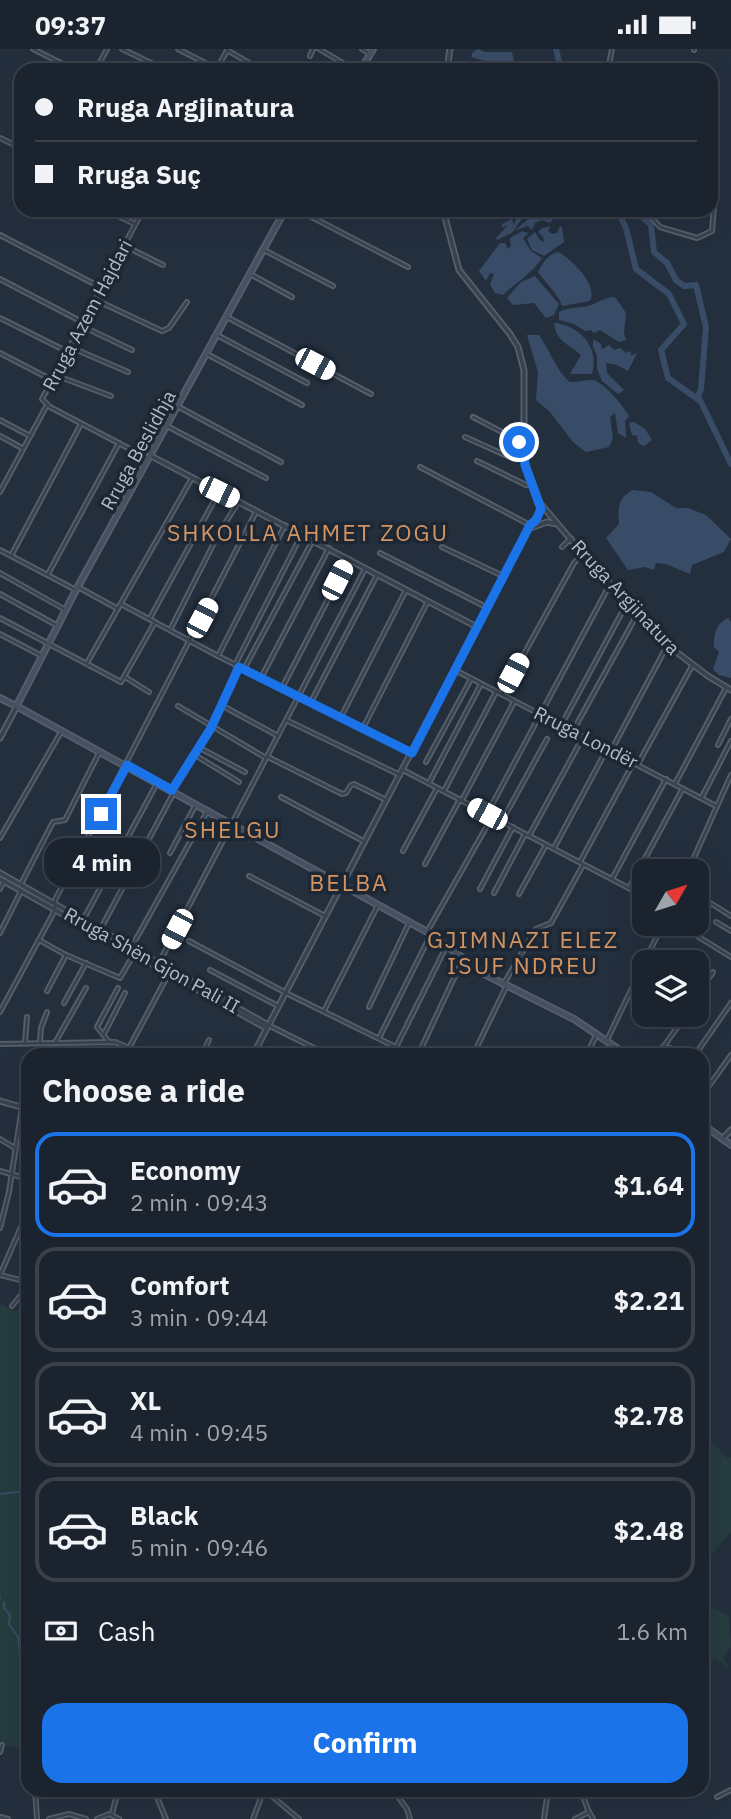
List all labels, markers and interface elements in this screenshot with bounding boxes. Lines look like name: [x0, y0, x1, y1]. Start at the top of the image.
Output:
text: 09:37: [35, 8, 106, 42]
text: Rruga Argjinatura: [77, 90, 294, 124]
text: Rruga Suç: [77, 157, 201, 191]
street label: Rruga Azem Hajdari: [37, 235, 137, 395]
car: [292, 345, 339, 383]
street label: Rruga Beslidhja: [95, 386, 181, 514]
route start: [503, 426, 535, 458]
car: [196, 473, 243, 511]
district label: SHKOLLA AHMET ZOGU: [167, 517, 449, 547]
street label: Rruga Argjinatura: [567, 535, 685, 659]
car: [319, 557, 356, 603]
car: [183, 595, 222, 641]
car: [494, 650, 533, 696]
street label: Rruga Londër: [530, 700, 642, 774]
car: [464, 795, 511, 833]
route end: [85, 798, 117, 830]
district label: SHELGU: [184, 814, 282, 844]
callout: 4 min: [43, 839, 159, 887]
text: 4 min: [72, 847, 132, 877]
north arrow: [632, 859, 709, 936]
map controls: [632, 859, 709, 1027]
district label: BELBA: [309, 867, 389, 897]
street label: Rruga Shën Gjon Pali II: [60, 902, 244, 1018]
car: [158, 906, 197, 952]
district label: GJIMNAZI ELEZ ISUF NDREU: [427, 924, 619, 980]
button: layers: [632, 950, 709, 1027]
text: Choose a ride: [42, 1069, 245, 1111]
icon: car: [46, 1153, 109, 1216]
text: Economy: [130, 1153, 241, 1187]
text: $1.64: [614, 1168, 684, 1202]
text: 2 min · 09:43: [130, 1187, 268, 1217]
icon: car: [46, 1268, 109, 1331]
text: Comfort: [130, 1268, 229, 1302]
text: $2.21: [614, 1283, 684, 1317]
text: 3 min · 09:44: [130, 1302, 268, 1332]
icon: car: [46, 1383, 109, 1446]
text: XL: [130, 1383, 161, 1417]
text: $2.78: [614, 1398, 684, 1432]
text: 4 min · 09:45: [130, 1417, 268, 1447]
icon: car: [46, 1498, 109, 1561]
text: Black: [130, 1498, 198, 1532]
text: $2.48: [614, 1513, 684, 1547]
text: 5 min · 09:46: [130, 1532, 268, 1562]
icon: cash: [42, 1612, 80, 1650]
text: Cash: [98, 1614, 155, 1648]
text: 1.6 km: [617, 1616, 688, 1646]
button: Confirm: [42, 1703, 688, 1783]

